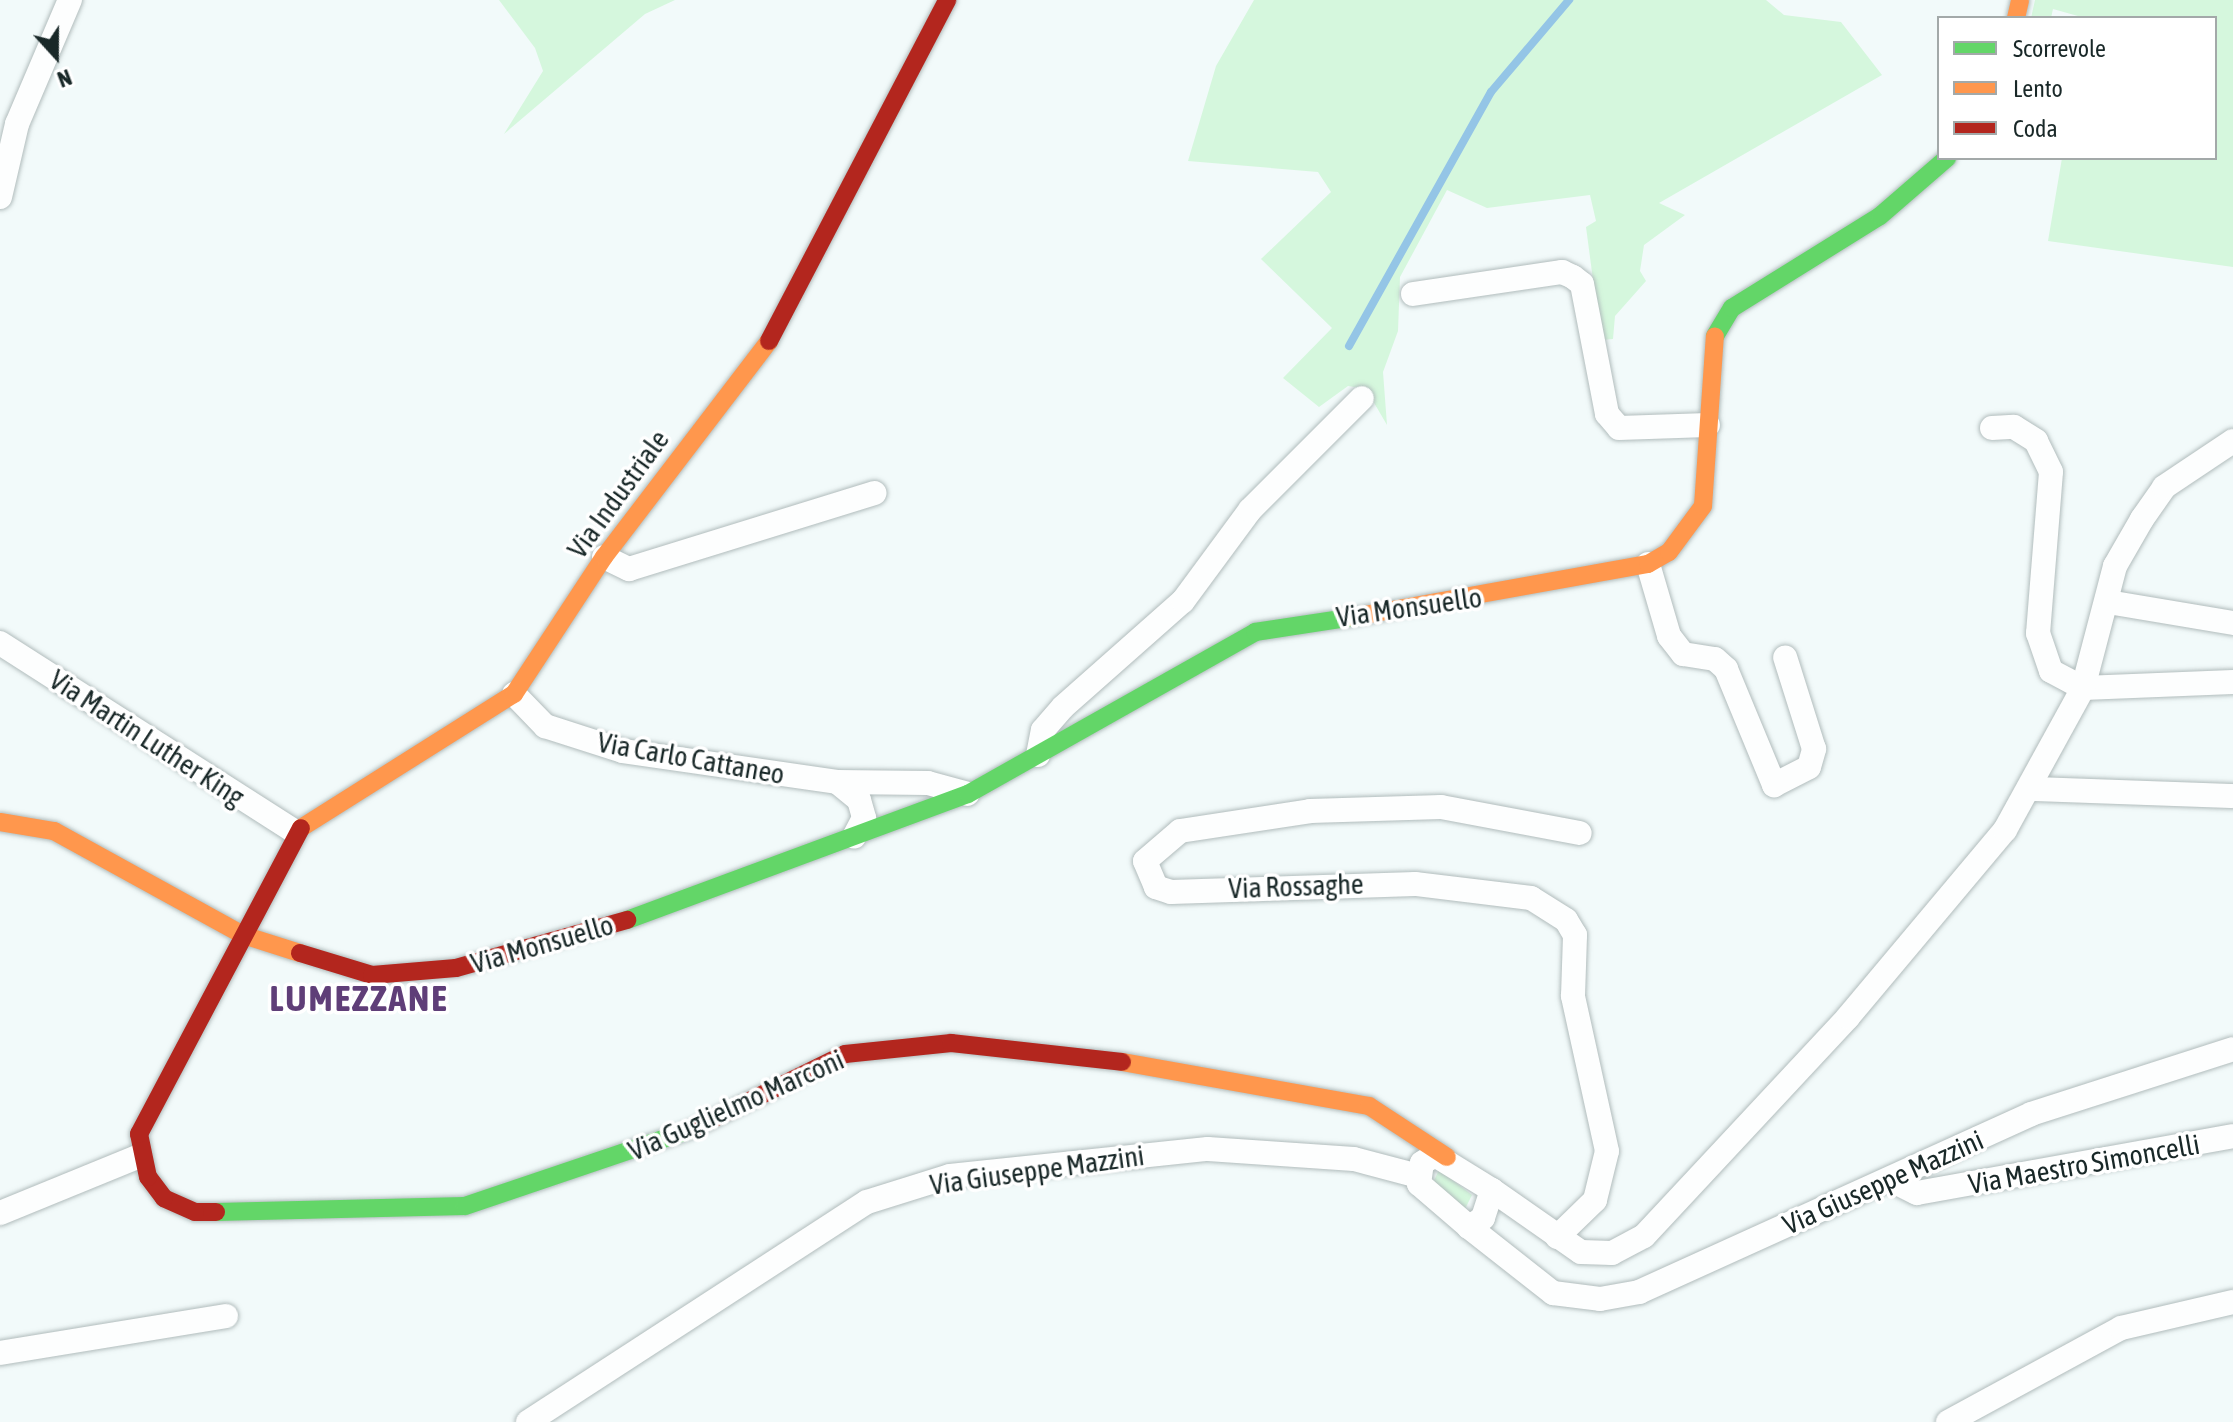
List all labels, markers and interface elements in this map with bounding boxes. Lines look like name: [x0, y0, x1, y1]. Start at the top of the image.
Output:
north arrow: [16, 16, 96, 96]
legend: [1937, 16, 2217, 160]
text: Scorrevole: [2013, 35, 2106, 62]
text: N: [54, 64, 75, 93]
text: Lento: [2013, 75, 2063, 102]
text: Coda: [2013, 115, 2058, 142]
street label: Via Industriale: [560, 423, 676, 565]
street label: Via Monsuello: [1334, 580, 1484, 634]
street label: Via Martin Luther King: [43, 663, 251, 813]
street label: Via Carlo Cattaneo: [595, 725, 787, 791]
street label: Via Rossaghe: [1228, 867, 1364, 905]
street label: Via Monsuello: [467, 908, 617, 980]
district label: LUMEZZANE: [269, 977, 449, 1021]
street label: Via Guglielmo Marconi: [623, 1042, 849, 1168]
street label: Via Giuseppe Mazzini: [1778, 1123, 1988, 1241]
street label: Via Maestro Simoncelli: [1966, 1127, 2202, 1201]
street label: Via Giuseppe Mazzini: [928, 1138, 1146, 1202]

